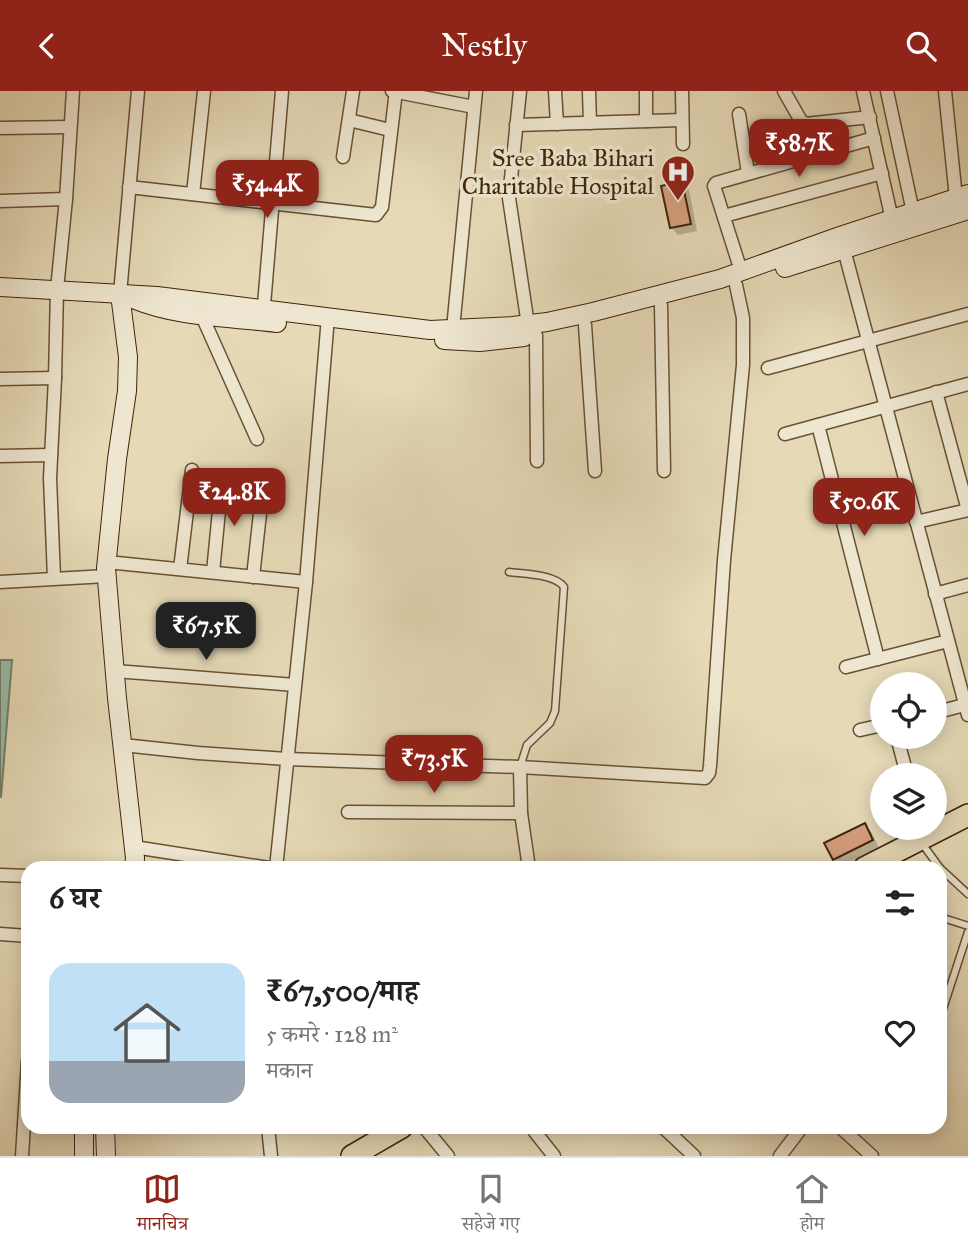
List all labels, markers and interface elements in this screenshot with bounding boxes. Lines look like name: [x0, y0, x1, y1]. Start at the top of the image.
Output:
text: Nestly: [441, 26, 527, 65]
icon: back: [28, 27, 66, 65]
icon: search: [902, 27, 940, 65]
pin: ₹58.7K: [742, 119, 856, 179]
text: ₹58.7K: [765, 128, 833, 156]
place label: Sree Baba Bihari Charitable Hospital: [462, 143, 654, 201]
hospital icon: Sree Baba Bihari Charitable Hospital: [659, 153, 697, 202]
pin: ₹54.4K: [210, 160, 324, 220]
text: ₹54.4K: [232, 169, 302, 197]
pin: ₹24.8K: [177, 469, 291, 528]
text: ₹24.8K: [198, 477, 270, 505]
pin: ₹50.6K: [807, 479, 921, 538]
text: ₹50.6K: [829, 487, 899, 515]
pin: ₹67.5K: [149, 603, 263, 662]
text: ₹67.5K: [172, 611, 240, 639]
map controls: [870, 672, 947, 840]
button: locate: [870, 672, 947, 749]
pin: ₹73.5K: [377, 735, 491, 795]
text: ₹73.5K: [401, 744, 467, 772]
button: layers: [870, 763, 947, 840]
text: 6 घर: [49, 880, 101, 916]
icon: filters: [881, 884, 919, 922]
text: ₹67,500/माह: [266, 973, 419, 1009]
icon: home: [105, 991, 189, 1075]
icon: heart: [881, 1014, 919, 1052]
text: 5 कमरे · 128 m²: [266, 1020, 398, 1048]
text: मकान: [266, 1056, 313, 1084]
tab: मानचित्र: [137, 1170, 188, 1242]
tab: सहेजे गए: [462, 1170, 520, 1242]
tab: होम: [793, 1170, 831, 1242]

